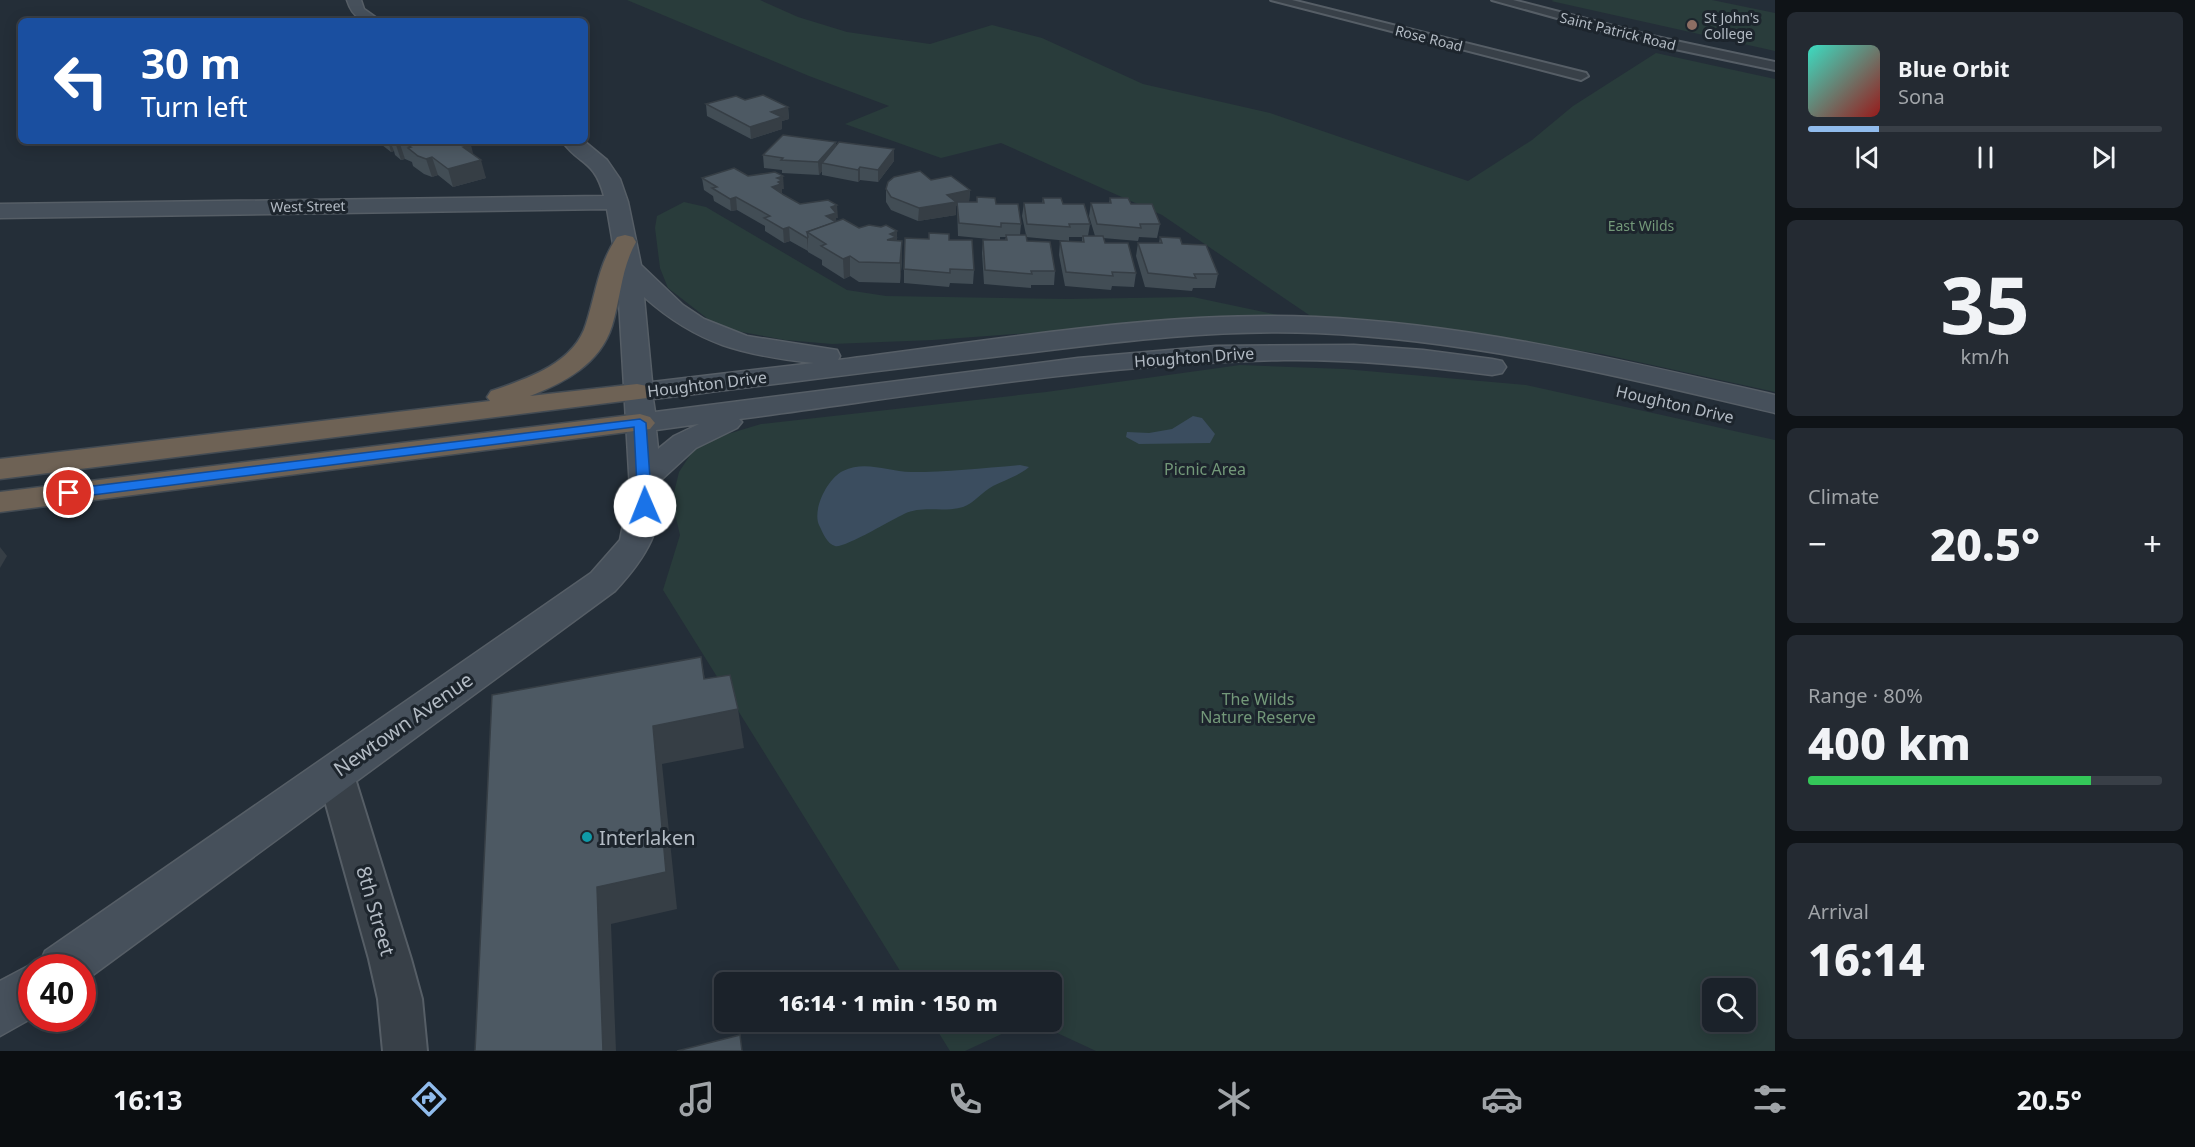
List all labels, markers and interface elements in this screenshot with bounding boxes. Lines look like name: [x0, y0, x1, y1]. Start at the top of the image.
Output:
street label: Saint Patrick Road: [1558, 7, 1678, 55]
place label: St John's College: [1704, 8, 1760, 43]
marker: St John's College: [1685, 18, 1699, 32]
street label: Rose Road: [1393, 20, 1465, 56]
text: 30 m: [141, 34, 241, 91]
icon: left: [42, 42, 120, 120]
text: Blue Orbit: [1898, 53, 2010, 83]
text: Sona: [1898, 83, 1945, 110]
text: Turn left: [141, 88, 247, 125]
icon: previous: [1851, 141, 1884, 174]
icon: pause: [1969, 141, 2002, 174]
icon: next: [2087, 141, 2120, 174]
street label: West Street: [270, 196, 346, 216]
park label: East Wilds: [1608, 216, 1675, 235]
text: 35: [1940, 251, 2030, 357]
street label: Houghton Drive: [1133, 342, 1255, 372]
text: km/h: [1960, 343, 2010, 370]
street label: Houghton Drive: [646, 366, 768, 402]
street label: Houghton Drive: [1614, 380, 1736, 428]
park label: Picnic Area: [1164, 458, 1246, 480]
pin: [43, 467, 94, 518]
position arrow: [613, 474, 677, 538]
icon: arrive: [52, 476, 85, 509]
text: Climate: [1808, 483, 1879, 510]
text: 20.5°: [1930, 513, 2040, 574]
text: −: [1808, 521, 1827, 566]
text: +: [2143, 521, 2162, 566]
street label: Newtown Avenue: [328, 666, 478, 782]
text: Range · 80%: [1808, 682, 1923, 709]
park label: The Wilds Nature Reserve: [1200, 688, 1316, 728]
text: 400 km: [1808, 712, 1971, 773]
place label: Interlaken: [599, 824, 696, 851]
marker: Interlaken: [580, 830, 594, 844]
street label: 8th Street: [350, 863, 402, 959]
text: Arrival: [1808, 898, 1869, 925]
text: 16:14: [1808, 928, 1925, 989]
speed limit sign: 40: [18, 954, 96, 1032]
map controls: [1702, 978, 1756, 1032]
button: search: [1702, 978, 1756, 1032]
text: 16:14 · 1 min · 150 m: [778, 987, 998, 1017]
icon: directions: [408, 1078, 450, 1120]
icon: music: [676, 1078, 718, 1120]
icon: phone: [944, 1078, 986, 1120]
icon: climate: [1213, 1078, 1255, 1120]
icon: car: [1481, 1078, 1523, 1120]
icon: filters: [1749, 1078, 1791, 1120]
text: 16:13: [113, 1081, 182, 1118]
text: 20.5°: [2017, 1081, 2082, 1118]

